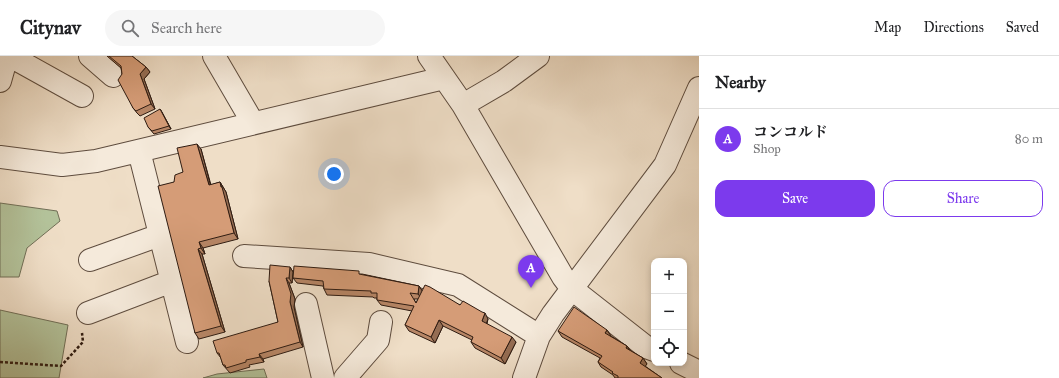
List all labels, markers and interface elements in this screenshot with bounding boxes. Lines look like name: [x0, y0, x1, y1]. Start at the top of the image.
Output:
search box: [105, 10, 385, 46]
text: Citynav: [20, 16, 81, 39]
icon: search: [119, 17, 141, 39]
text: Search here: [151, 19, 222, 37]
text: Map: [874, 19, 901, 36]
text: Directions: [923, 19, 984, 36]
text: Saved: [1006, 19, 1039, 36]
text: Nearby: [715, 72, 766, 93]
text: コンコルド: [753, 123, 828, 141]
text: A: [724, 131, 732, 147]
text: 80 m: [1015, 131, 1043, 147]
text: Shop: [753, 141, 781, 157]
your location: [324, 164, 344, 184]
button: Save: [715, 180, 875, 217]
button: Share: [883, 180, 1043, 217]
pin: A: [518, 255, 544, 288]
map controls: [651, 258, 687, 366]
button: +: [651, 258, 687, 294]
button: −: [651, 294, 687, 330]
button: locate: [651, 330, 687, 366]

